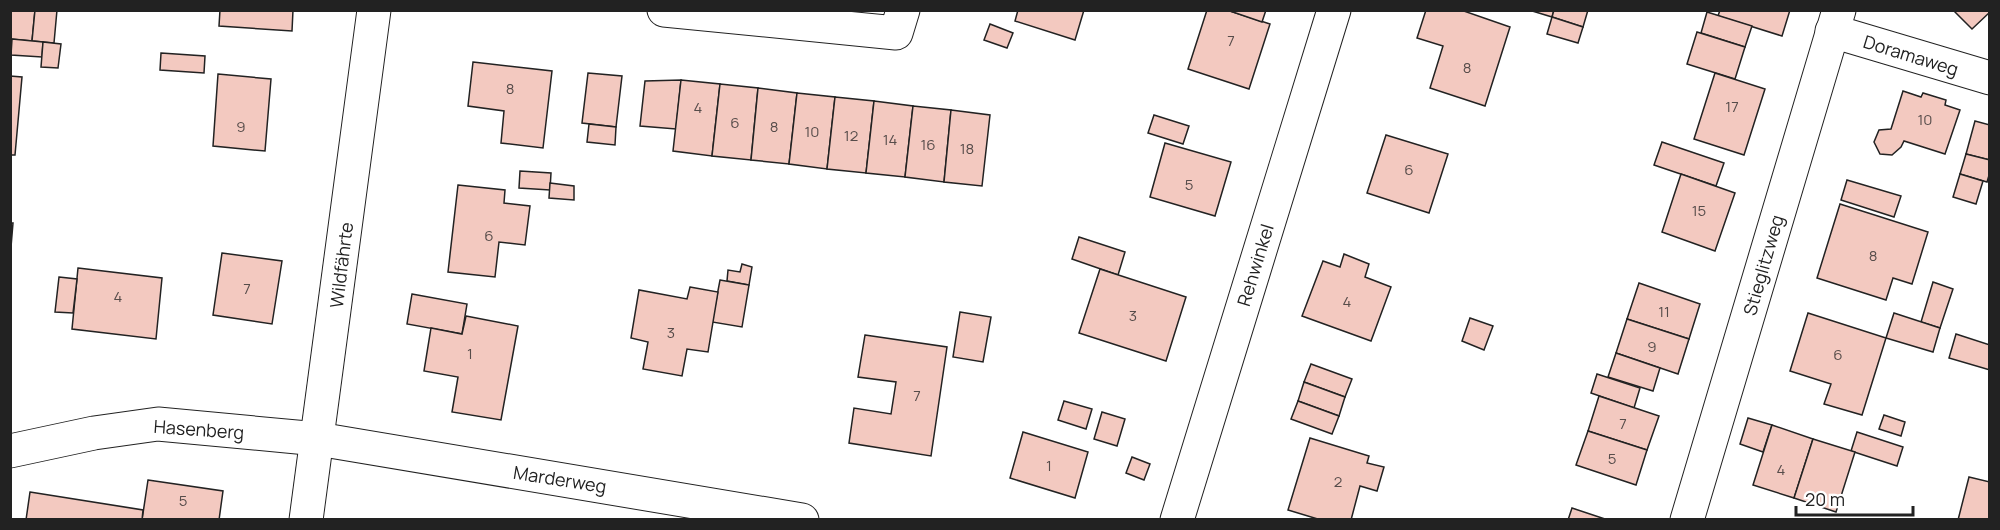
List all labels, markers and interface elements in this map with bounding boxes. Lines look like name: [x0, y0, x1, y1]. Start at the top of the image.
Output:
street label: Doramaweg: [1860, 29, 1962, 81]
house number: 7: [1227, 30, 1235, 51]
house number: 8: [1463, 57, 1471, 78]
house number: 8: [506, 78, 514, 99]
house number: 17: [1725, 96, 1739, 117]
house number: 4: [694, 97, 703, 118]
house number: 10: [1918, 109, 1933, 130]
house number: 6: [730, 112, 740, 133]
house number: 9: [236, 116, 246, 137]
house number: 8: [770, 116, 778, 137]
house number: 10: [805, 121, 820, 142]
house number: 12: [844, 125, 858, 146]
house number: 14: [883, 129, 897, 150]
house number: 16: [920, 134, 936, 155]
house number: 18: [960, 138, 974, 159]
house number: 6: [1404, 159, 1414, 180]
house number: 5: [1185, 174, 1193, 195]
house number: 15: [1692, 200, 1706, 221]
street label: Stieglitzweg: [1737, 212, 1789, 318]
street label: Wildfährte: [324, 221, 358, 309]
street label: Rehwinkel: [1231, 221, 1279, 309]
house number: 6: [484, 225, 494, 246]
house number: 8: [1869, 245, 1877, 266]
house number: 7: [243, 278, 251, 299]
house number: 4: [114, 286, 123, 307]
house number: 4: [1343, 291, 1352, 312]
house number: 11: [1658, 301, 1670, 322]
house number: 3: [1129, 305, 1137, 326]
house number: 3: [667, 322, 675, 343]
house number: 9: [1647, 336, 1657, 357]
house number: 1: [467, 343, 473, 364]
house number: 6: [1833, 344, 1843, 365]
house number: 7: [913, 385, 921, 406]
house number: 7: [1619, 413, 1627, 434]
street label: Hasenberg: [153, 414, 245, 444]
house number: 5: [1608, 448, 1616, 469]
house number: 1: [1046, 455, 1052, 476]
house number: 4: [1777, 459, 1786, 480]
street label: Marderweg: [512, 460, 608, 498]
house number: 2: [1334, 471, 1342, 492]
scale bar: [1796, 479, 1913, 517]
text: 20 m: [1805, 487, 1845, 511]
house number: 5: [179, 490, 187, 511]

